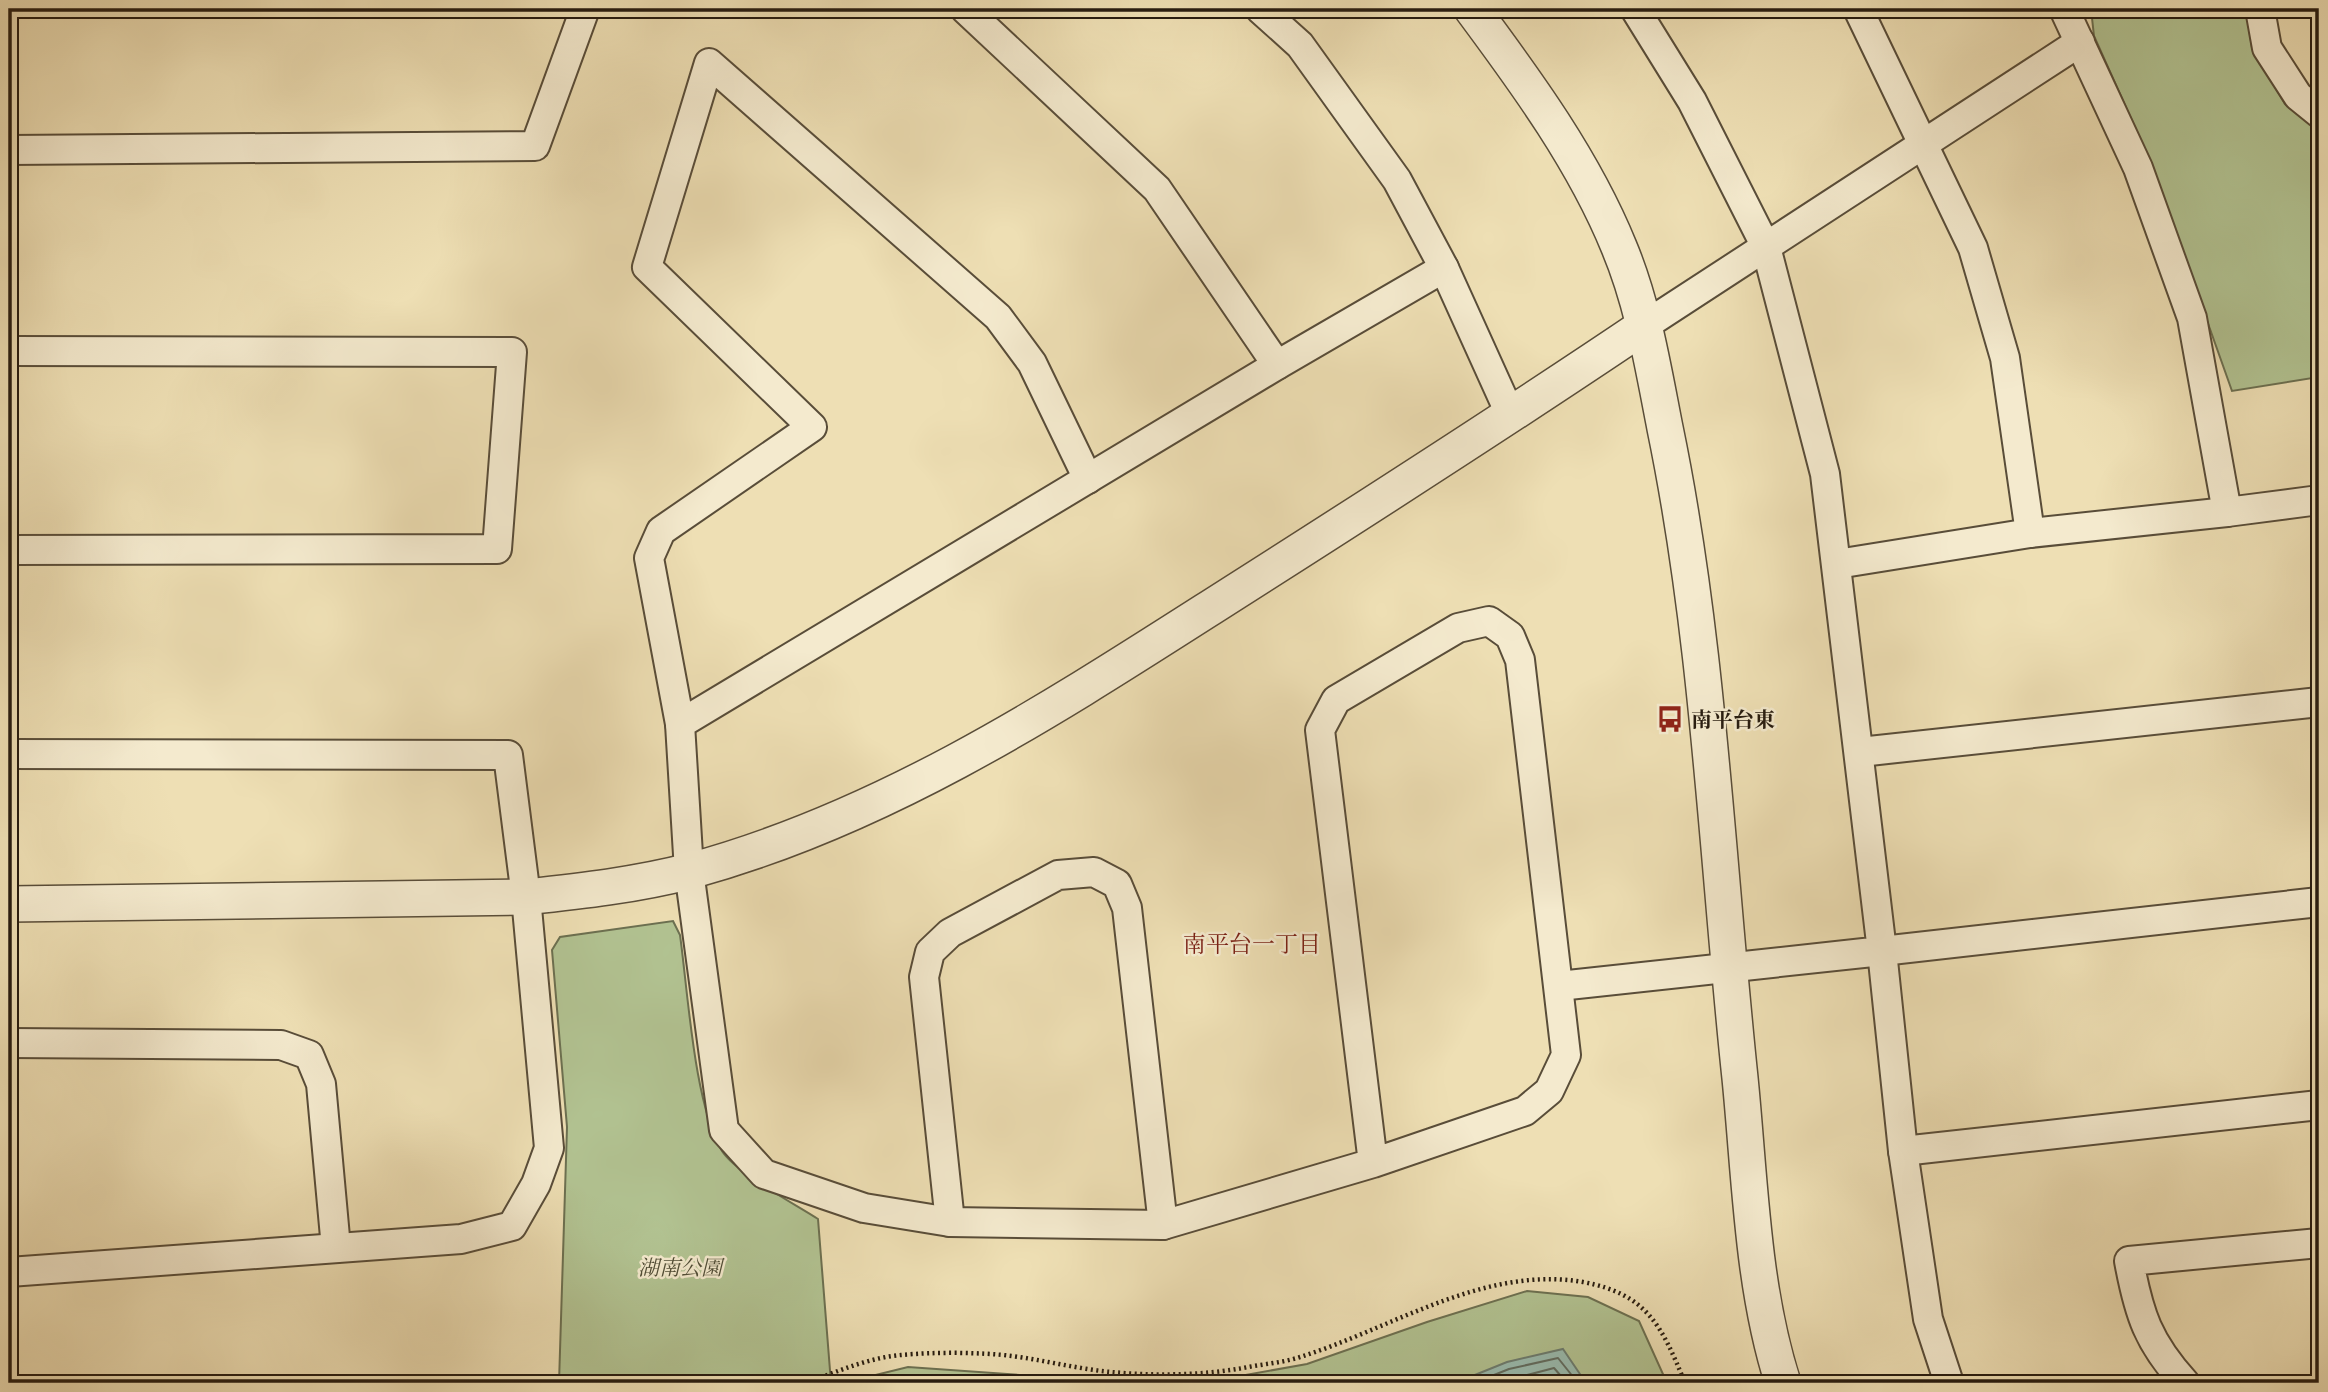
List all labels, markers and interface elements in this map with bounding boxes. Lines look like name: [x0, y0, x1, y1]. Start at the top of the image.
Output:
bus stop icon: 南平台東: [1655, 704, 1685, 734]
place label: 南平台東: [1691, 704, 1775, 735]
district label: 南平台一丁目: [1183, 927, 1321, 960]
park label: 湖南公園: [638, 1252, 725, 1283]

